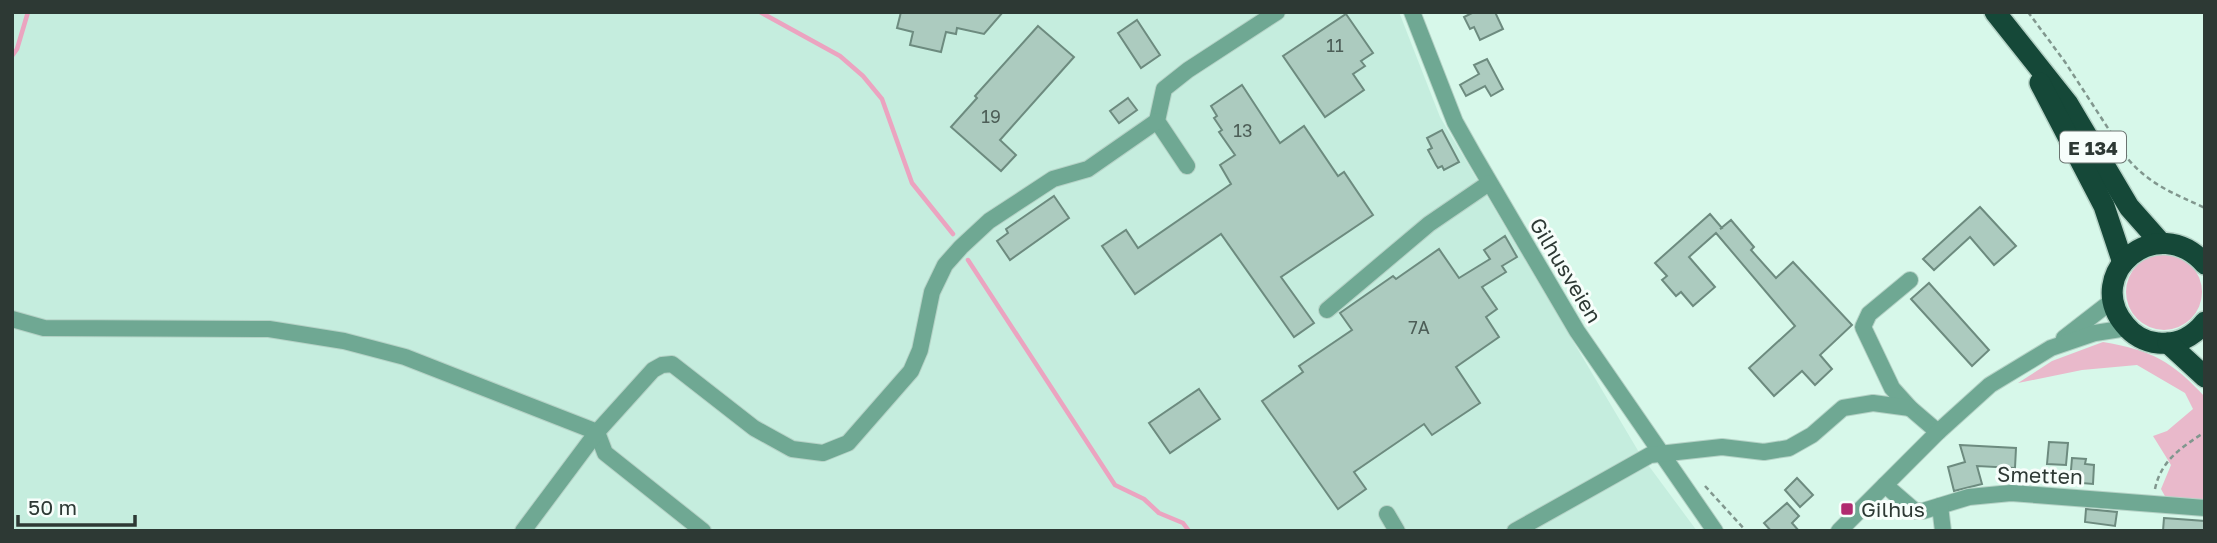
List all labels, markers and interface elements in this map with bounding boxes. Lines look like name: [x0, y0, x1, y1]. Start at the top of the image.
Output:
house number: 11: [1326, 34, 1344, 56]
house number: 19: [981, 105, 1001, 127]
house number: 13: [1233, 119, 1253, 141]
road number: E 134: [2060, 132, 2126, 162]
street label: Gilhusveien: [1524, 213, 1608, 327]
house number: 7A: [1408, 316, 1430, 338]
street label: Smetten: [1997, 461, 2083, 489]
scale bar: [18, 484, 135, 528]
text: 50 m: [28, 494, 77, 520]
place label: Gilhus: [1861, 496, 1925, 522]
marker: Gilhus: [1839, 501, 1855, 517]

